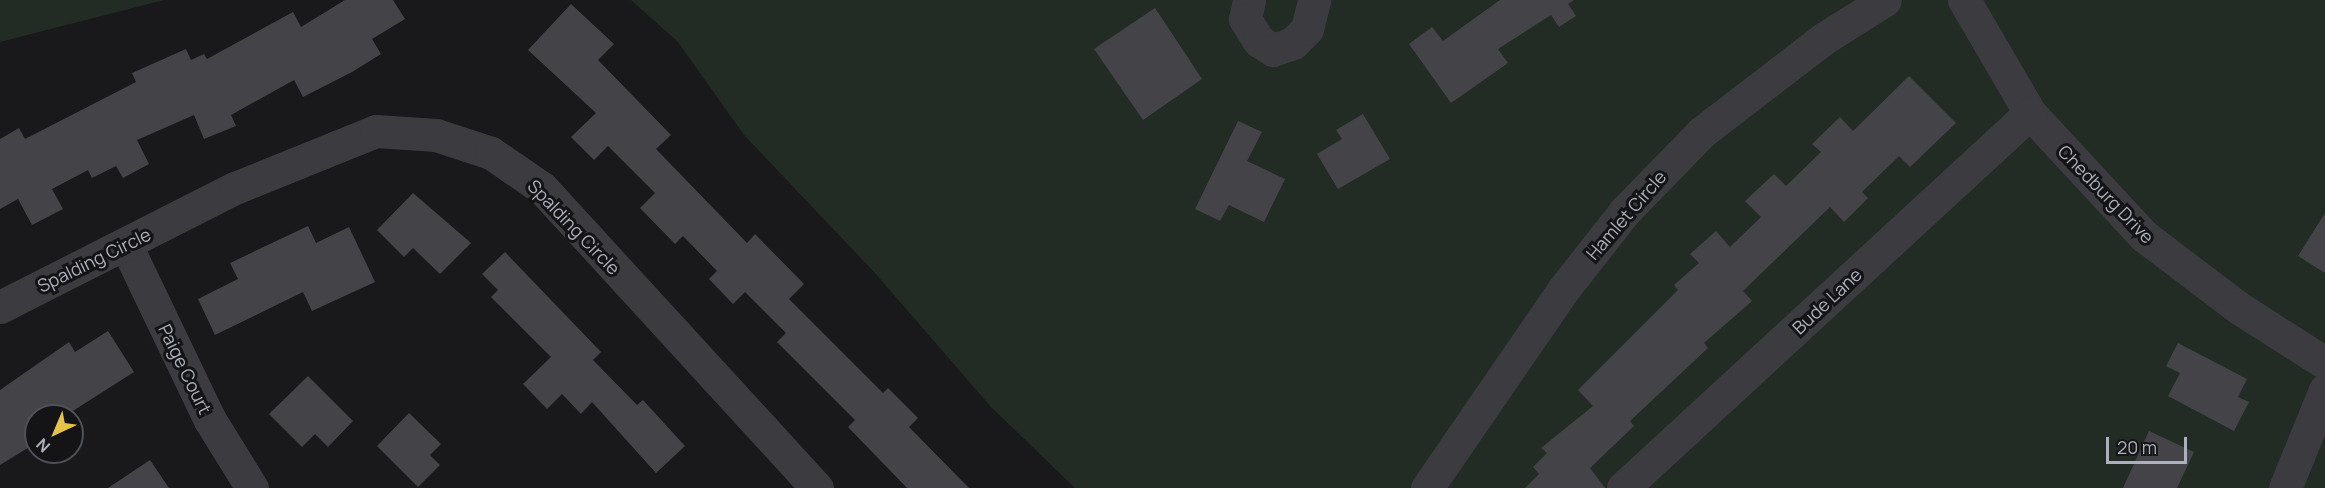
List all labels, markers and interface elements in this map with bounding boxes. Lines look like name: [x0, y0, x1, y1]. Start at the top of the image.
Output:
street label: Chedburg Drive: [2054, 140, 2158, 248]
street label: Hamlet Circle: [1581, 166, 1671, 264]
street label: Spalding Circle: [523, 175, 625, 279]
street label: Spalding Circle: [34, 223, 154, 297]
street label: Bude Lane: [1788, 263, 1866, 339]
street label: Paige Court: [154, 321, 216, 417]
north arrow: [24, 404, 84, 464]
scale bar: [2109, 425, 2190, 463]
text: N: [31, 434, 55, 457]
text: 20 m: [2117, 435, 2157, 459]

